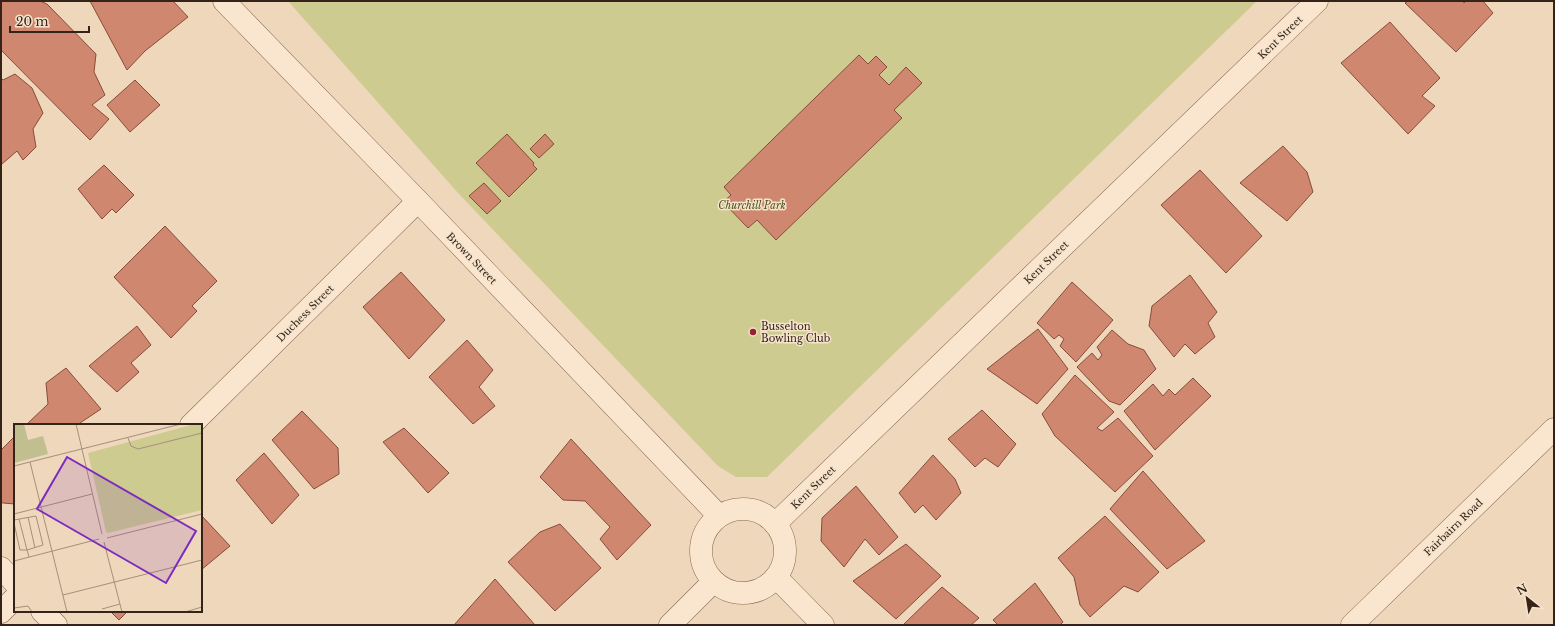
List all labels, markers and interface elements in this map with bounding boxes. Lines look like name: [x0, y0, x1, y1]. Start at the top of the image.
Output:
scale bar: [10, 8, 89, 34]
street label: Kent Street: [1255, 13, 1305, 62]
text: 20 m: [16, 14, 48, 29]
park label: Churchill Park: [718, 199, 786, 212]
street label: Brown Street: [444, 230, 500, 287]
street label: Kent Street: [1021, 238, 1071, 287]
street label: Duchess Street: [274, 282, 337, 345]
place label: Busselton Bowling Club: [761, 320, 831, 345]
marker: Busselton Bowling Club: [748, 327, 758, 337]
inset map: [14, 424, 202, 612]
street label: Kent Street: [788, 463, 838, 512]
street label: Fairbairn Road: [1421, 496, 1486, 559]
north arrow: [1507, 578, 1547, 618]
text: N: [1514, 580, 1531, 598]

